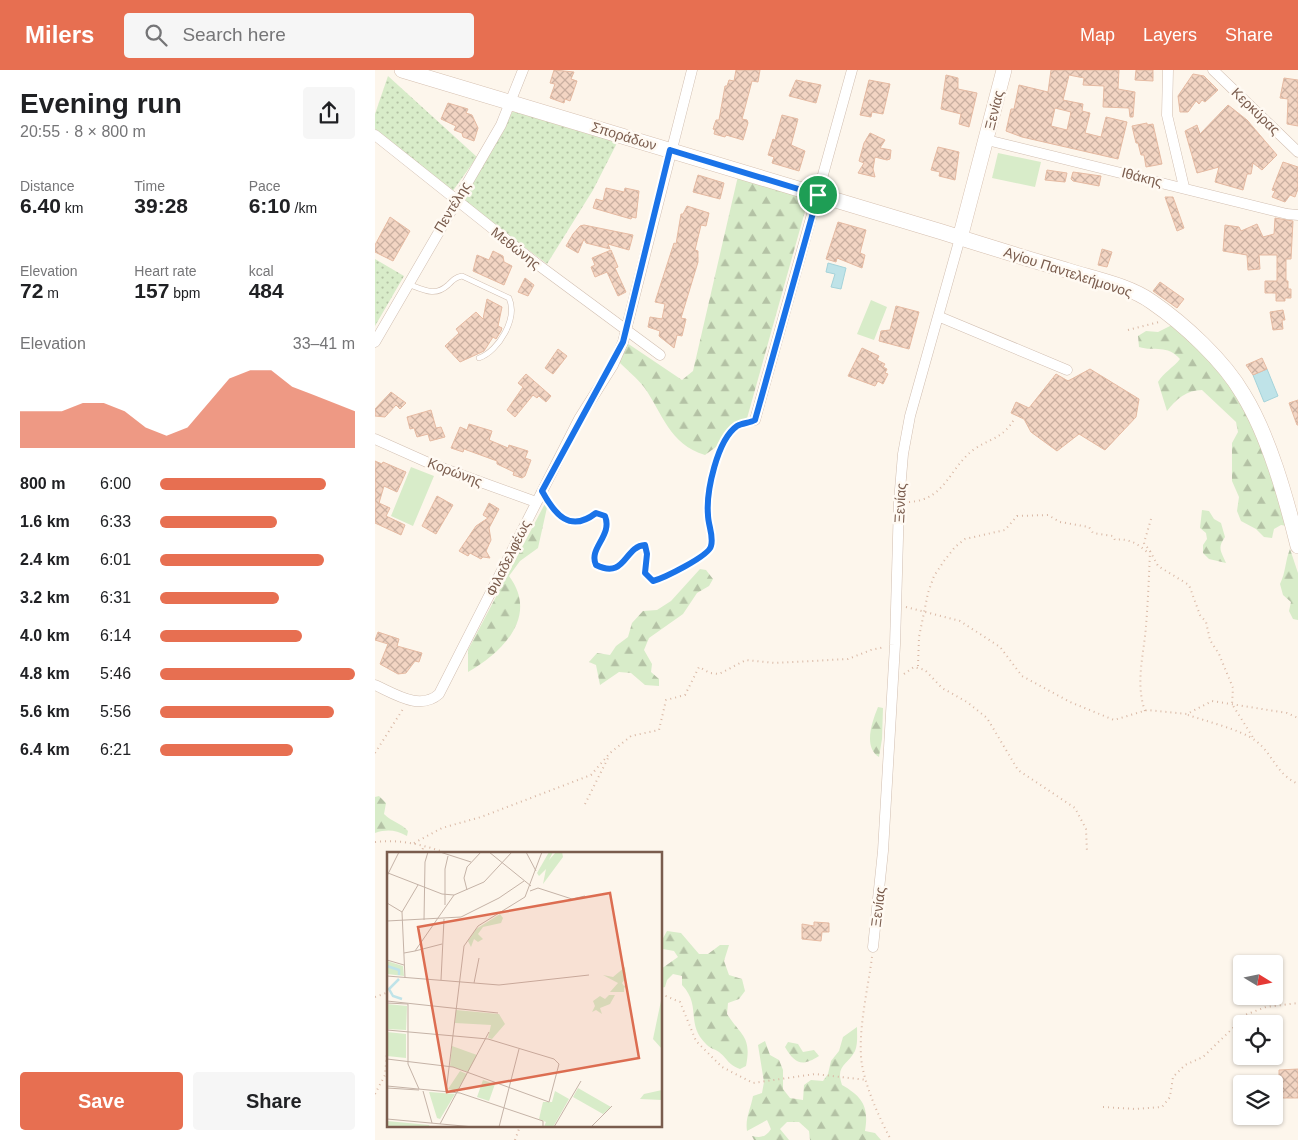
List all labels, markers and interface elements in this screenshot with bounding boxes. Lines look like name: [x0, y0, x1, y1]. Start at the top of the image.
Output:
search box: [124, 13, 474, 58]
text: Milers: [25, 21, 94, 48]
icon: search: [142, 21, 170, 49]
text: Search here: [182, 24, 286, 45]
text: Map: [1080, 25, 1115, 45]
text: Layers: [1143, 25, 1197, 45]
text: Share: [1225, 25, 1273, 45]
street label: Κερκύρας: [1228, 84, 1284, 138]
button: share: [303, 87, 355, 139]
text: Evening run: [20, 88, 182, 119]
street label: Ξενίας: [981, 88, 1007, 131]
street label: Σποράδων: [590, 119, 658, 153]
text: 20:55 · 8 × 800 m: [20, 123, 146, 140]
street label: Ιθάκης: [1120, 164, 1164, 190]
pin: [797, 174, 839, 216]
text: Distance: [20, 178, 74, 194]
text: Time: [134, 178, 165, 194]
text: Pace: [249, 178, 281, 194]
street label: Πεντέλης: [431, 178, 474, 235]
icon: arrive: [804, 181, 832, 209]
text: 6.40: [20, 194, 61, 217]
text: 39:28: [134, 194, 188, 217]
text: 6:10: [249, 194, 291, 217]
text: km: [61, 200, 83, 216]
text: /km: [291, 200, 317, 216]
street label: Μεθώνης: [488, 224, 544, 272]
street label: Αγίου Παντελεήμονος: [1002, 244, 1134, 300]
text: Elevation: [20, 263, 78, 279]
text: Heart rate: [134, 263, 197, 279]
text: kcal: [249, 263, 274, 279]
text: 72: [20, 279, 43, 302]
text: 157: [134, 279, 169, 302]
text: 484: [249, 279, 284, 302]
text: m: [43, 285, 59, 301]
text: bpm: [169, 285, 201, 301]
text: Elevation: [20, 335, 86, 352]
text: 33–41 m: [293, 335, 355, 352]
street label: Κορώνης: [425, 454, 485, 490]
text: 800 m: [20, 475, 65, 492]
text: 6:00: [100, 475, 131, 492]
street label: Ξενίας: [891, 482, 909, 524]
text: 1.6 km: [20, 513, 70, 530]
text: 6:33: [100, 513, 131, 530]
street label: Φιλαδελφέως: [483, 517, 533, 599]
text: 2.4 km: [20, 551, 70, 568]
text: 6:01: [100, 551, 131, 568]
text: 3.2 km: [20, 589, 70, 606]
text: 6:31: [100, 589, 131, 606]
text: 4.0 km: [20, 627, 70, 644]
text: 6:14: [100, 627, 131, 644]
text: 4.8 km: [20, 665, 70, 682]
text: 5:46: [100, 665, 131, 682]
text: 5.6 km: [20, 703, 70, 720]
text: 5:56: [100, 703, 131, 720]
text: 6.4 km: [20, 741, 70, 758]
text: 6:21: [100, 741, 131, 758]
inset map: [387, 852, 663, 1128]
street label: Ξενίας: [868, 886, 888, 928]
north arrow: [1233, 955, 1283, 1005]
map controls: [1233, 955, 1283, 1125]
button: locate: [1233, 1015, 1283, 1065]
button: Save: [20, 1072, 183, 1130]
button: Share: [193, 1072, 355, 1130]
button: layers: [1233, 1075, 1283, 1125]

